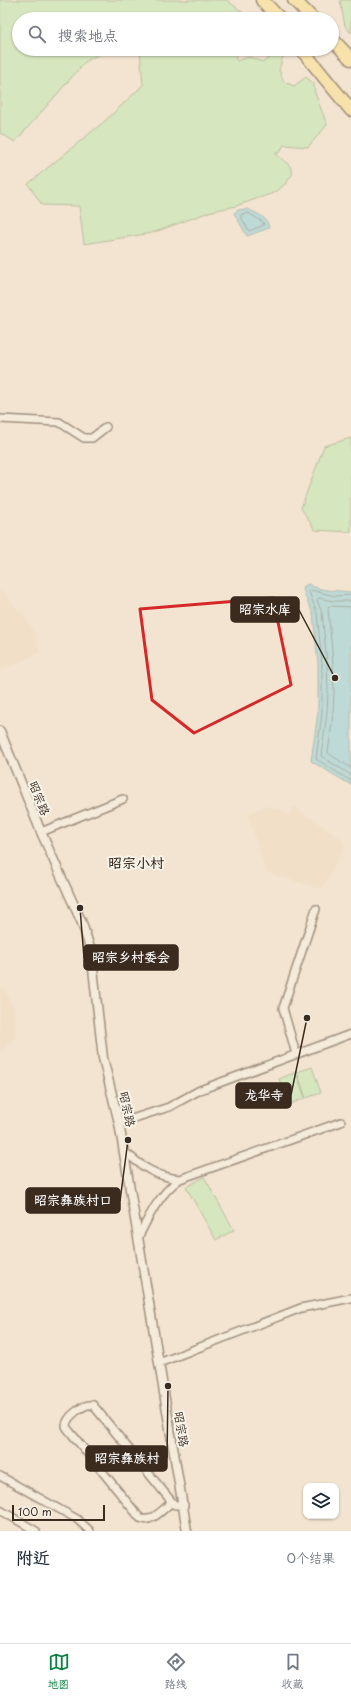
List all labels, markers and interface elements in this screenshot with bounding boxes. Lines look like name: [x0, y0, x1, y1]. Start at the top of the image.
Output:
search box: [12, 12, 339, 56]
icon: search: [26, 23, 48, 45]
text: 搜索地点: [58, 23, 118, 46]
callout: 昭宗水库: [231, 597, 299, 622]
text: 昭宗水库: [239, 599, 291, 618]
street label: 昭宗路: [25, 778, 55, 818]
district label: 昭宗小村: [108, 852, 164, 873]
callout: 昭宗乡村委会: [84, 945, 178, 970]
text: 昭宗乡村委会: [92, 947, 170, 966]
callout: 龙华寺: [236, 1083, 291, 1108]
text: 龙华寺: [244, 1085, 284, 1104]
street label: 昭宗路: [115, 1090, 141, 1128]
callout: 昭宗彝族村口: [26, 1188, 120, 1213]
text: 昭宗彝族村口: [34, 1190, 112, 1209]
street label: 昭宗路: [170, 1410, 194, 1448]
callout: 昭宗彝族村: [86, 1446, 167, 1471]
text: 昭宗彝族村: [94, 1448, 160, 1467]
map controls: [303, 1483, 339, 1519]
button: layers: [303, 1483, 339, 1519]
scale bar: [12, 1503, 105, 1522]
text: 100 m: [18, 1503, 52, 1520]
text: 附近: [16, 1544, 50, 1570]
text: 0个结果: [286, 1548, 335, 1567]
tab: 地图: [48, 1651, 70, 1692]
tab: 路线: [165, 1651, 187, 1692]
tab: 收藏: [282, 1651, 304, 1692]

